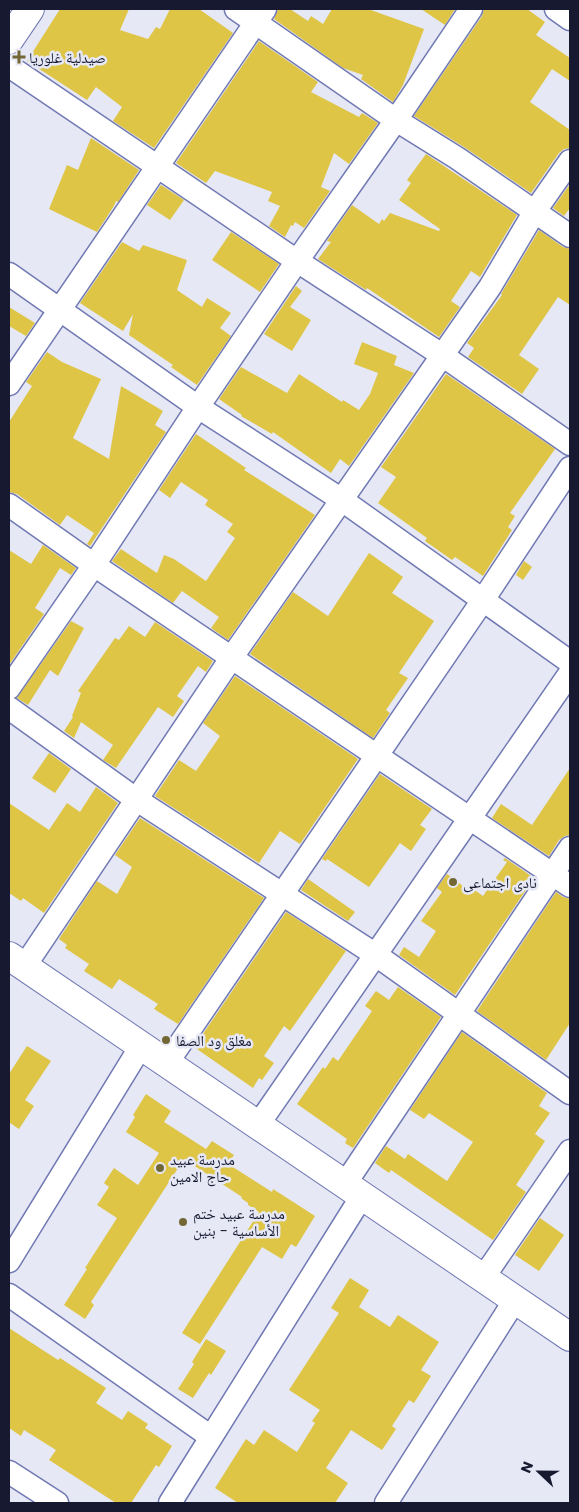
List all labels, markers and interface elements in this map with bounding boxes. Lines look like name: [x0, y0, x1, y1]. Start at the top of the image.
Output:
place label: صيدلية غلوريا: [29, 47, 106, 68]
marker: صيدلية غلوريا: [13, 51, 25, 63]
place label: نادى اجتماعى: [463, 872, 537, 893]
marker: نادى اجتماعى: [447, 876, 459, 888]
place label: مغلق ود الصفا: [176, 1030, 252, 1051]
marker: مغلق ود الصفا: [160, 1034, 172, 1046]
place label: مدرسة عبيد حاج الامين: [170, 1149, 235, 1187]
marker: مدرسة عبيد حاج الامين: [154, 1162, 166, 1174]
place label: مدرسة عبيد ختم الأساسية - بنين: [193, 1203, 285, 1241]
marker: مدرسة عبيد ختم الأساسية - بنين: [177, 1216, 189, 1228]
north arrow: [514, 1447, 564, 1497]
text: N: [516, 1459, 538, 1476]

